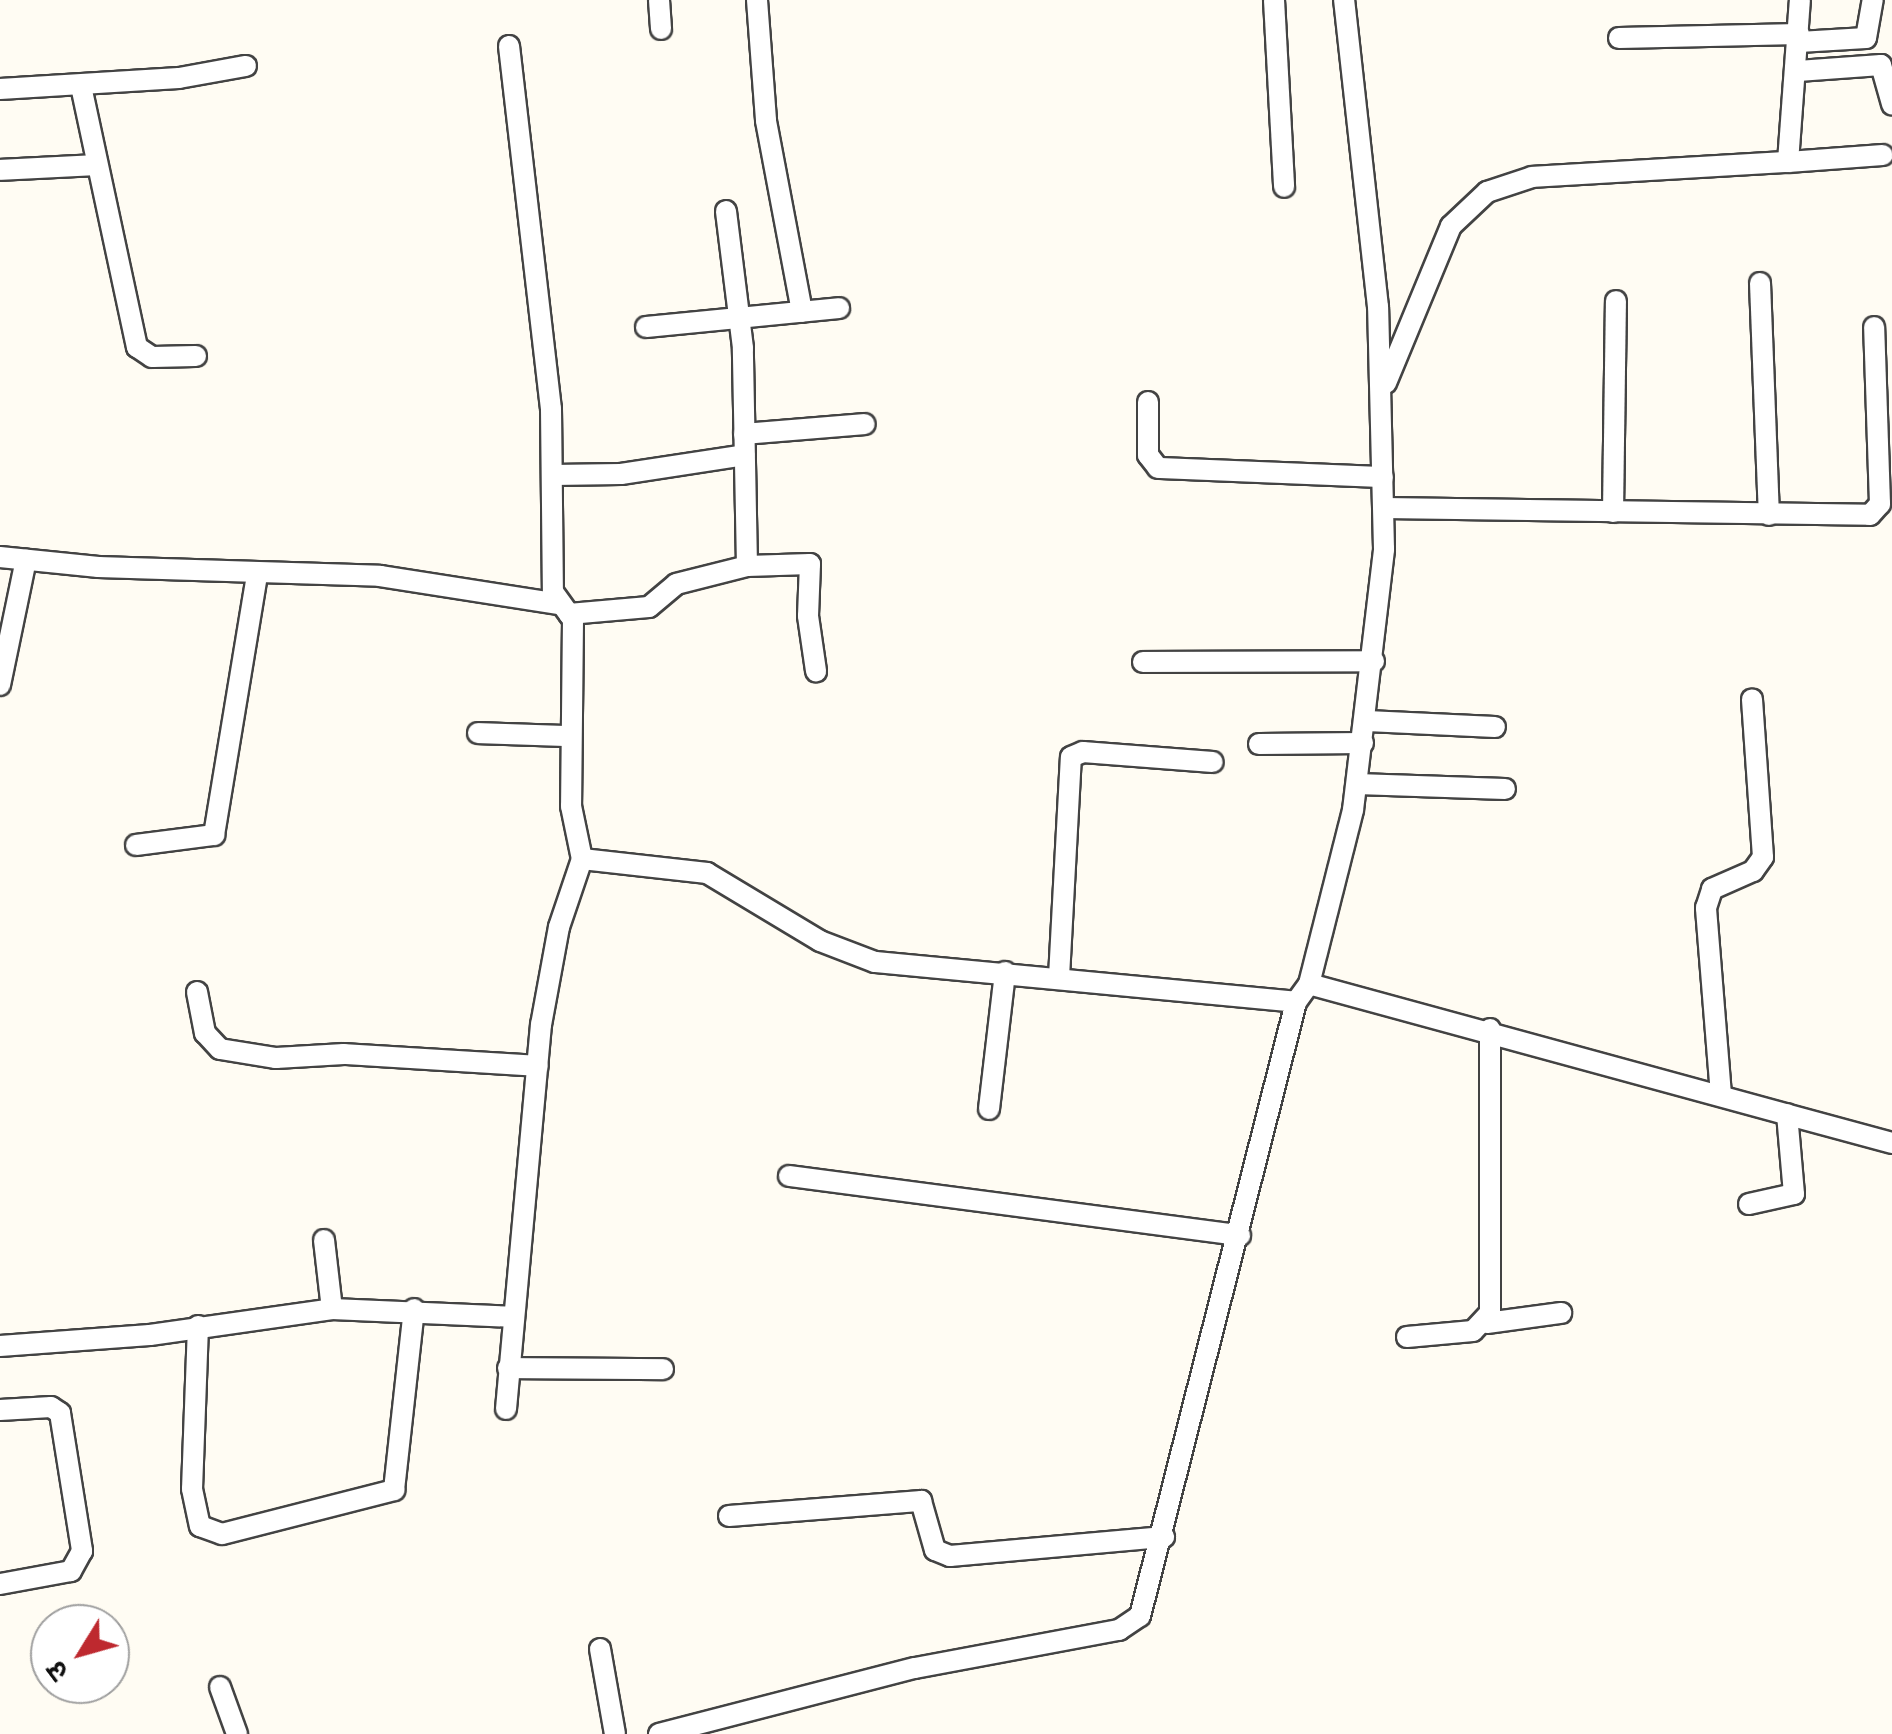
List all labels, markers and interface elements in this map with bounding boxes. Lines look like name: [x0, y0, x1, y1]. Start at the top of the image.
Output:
north arrow: [30, 1604, 130, 1704]
text: उ: [39, 1655, 75, 1688]

